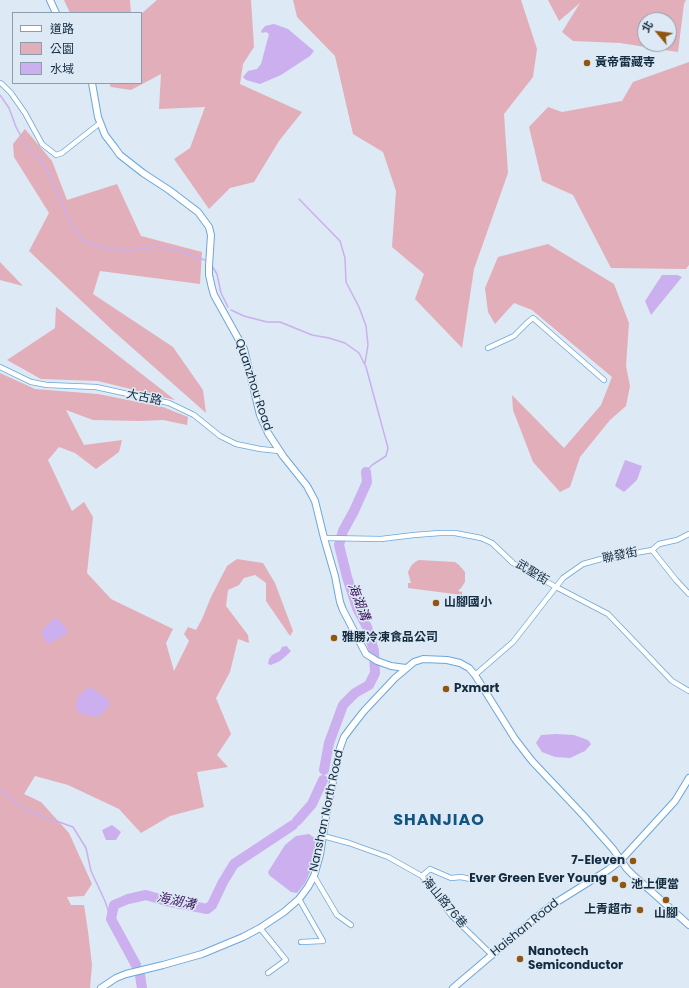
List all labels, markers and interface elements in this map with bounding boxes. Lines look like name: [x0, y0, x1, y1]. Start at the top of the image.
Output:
legend: [12, 12, 142, 84]
north arrow: [637, 12, 677, 52]
text: 北: [638, 18, 657, 35]
text: 道路: [50, 20, 74, 37]
text: 公園: [50, 40, 74, 57]
place label: 黃帝雷藏寺: [595, 56, 655, 70]
marker: 黃帝雷藏寺: [582, 58, 592, 68]
text: 水域: [50, 60, 74, 77]
street label: Quanzhou Road: [231, 337, 275, 433]
street label: 大古路: [125, 387, 163, 409]
street label: 聯發街: [601, 545, 639, 567]
street label: 武聖街: [513, 558, 551, 588]
water label: 海湖溝: [344, 581, 372, 623]
place label: 山腳國小: [444, 596, 492, 610]
marker: 山腳國小: [431, 598, 441, 608]
place label: 雅勝冷凍食品公司: [342, 631, 438, 645]
marker: 雅勝冷凍食品公司: [329, 633, 339, 643]
place label: Pxmart: [454, 682, 499, 696]
marker: Pxmart: [441, 684, 451, 694]
street label: Nanshan North Road: [307, 749, 347, 873]
district label: SHANJIAO: [393, 811, 485, 831]
place label: 7-Eleven: [571, 854, 625, 868]
marker: 7-Eleven: [628, 856, 638, 866]
place label: Ever Green Ever Young: [469, 872, 607, 886]
marker: Ever Green Ever Young: [610, 874, 620, 884]
street label: 海山路76巷: [419, 875, 469, 931]
place label: 池上便當: [631, 878, 679, 892]
marker: 池上便當: [618, 880, 628, 890]
water label: 海湖溝: [155, 890, 197, 914]
marker: 山腳: [661, 895, 671, 905]
street label: Haishan Road: [488, 896, 562, 960]
place label: 上青超市: [584, 903, 632, 917]
marker: 上青超市: [635, 905, 645, 915]
place label: 山腳: [654, 907, 678, 921]
place label: Nanotech Semiconductor: [528, 945, 623, 973]
marker: Nanotech Semiconductor: [515, 954, 525, 964]

